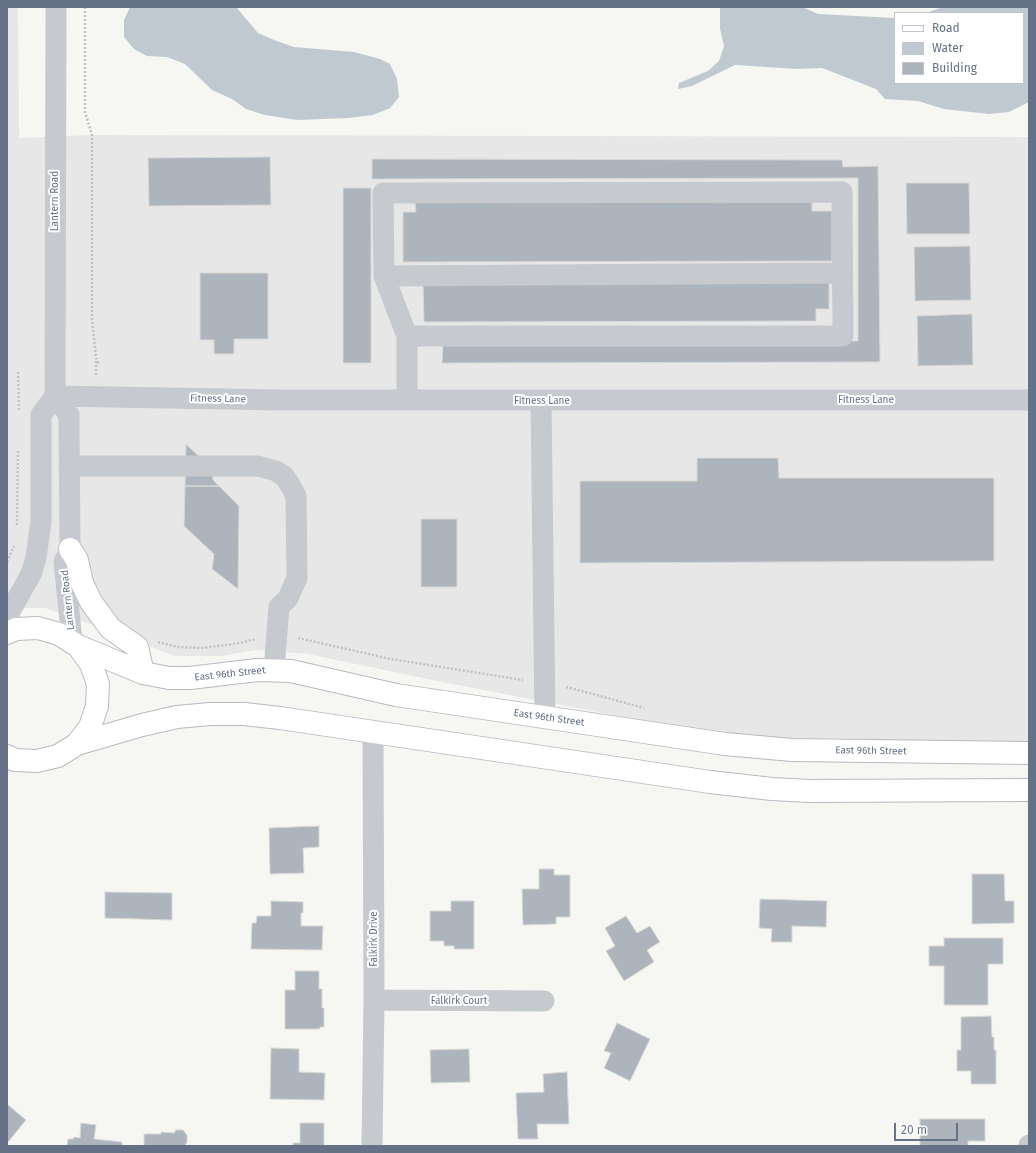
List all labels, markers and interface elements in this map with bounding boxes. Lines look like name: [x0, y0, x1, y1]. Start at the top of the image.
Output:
legend: [894, 12, 1024, 84]
text: Road: [932, 21, 960, 35]
text: Water: [932, 41, 963, 55]
text: Building: [932, 61, 977, 75]
street label: Lantern Road: [49, 171, 61, 231]
street label: Fitness Lane: [190, 393, 246, 405]
street label: Fitness Lane: [838, 394, 894, 406]
street label: Fitness Lane: [514, 395, 570, 407]
street label: Lantern Road: [59, 569, 77, 631]
street label: East 96th Street: [194, 664, 266, 684]
street label: East 96th Street: [513, 707, 585, 729]
street label: East 96th Street: [835, 744, 907, 758]
street label: Falkirk Drive: [368, 911, 380, 967]
street label: Falkirk Court: [431, 995, 487, 1007]
scale bar: [896, 1115, 960, 1141]
text: 20 m: [901, 1123, 927, 1137]

